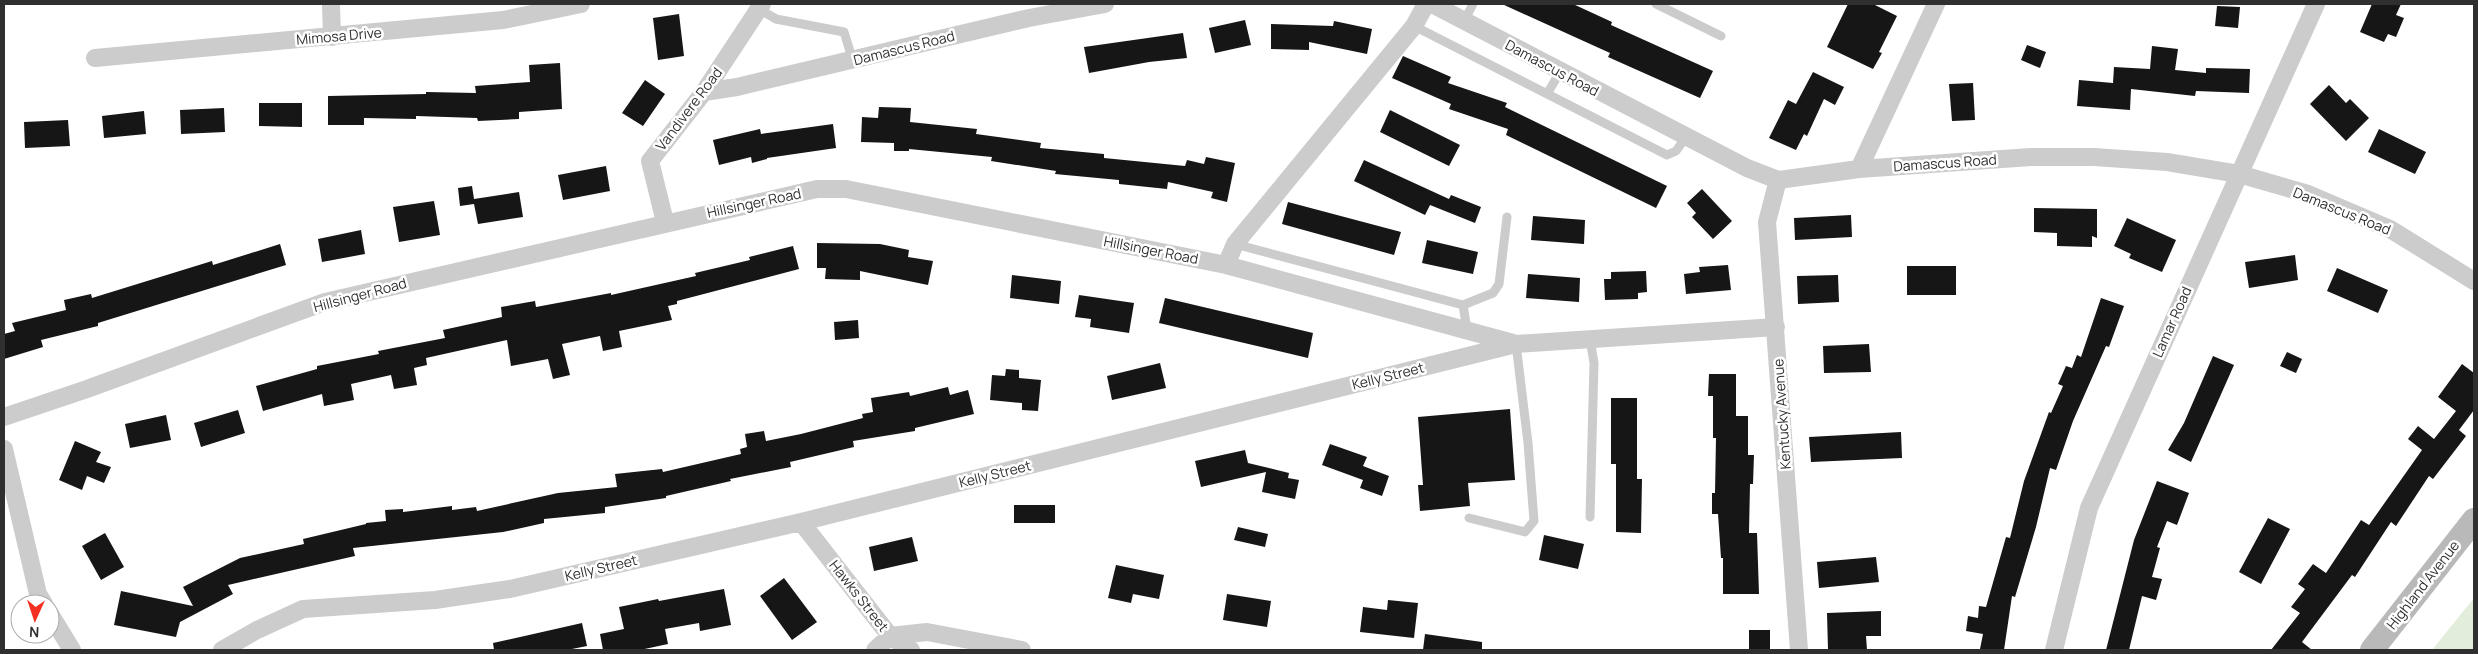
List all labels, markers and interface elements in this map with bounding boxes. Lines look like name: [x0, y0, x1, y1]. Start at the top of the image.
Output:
street label: Mimosa Drive: [295, 22, 382, 49]
street label: Damascus Road: [851, 26, 956, 69]
street label: Damascus Road: [1502, 35, 1602, 100]
street label: Vandivere Road: [651, 63, 726, 154]
street label: Damascus Road: [1893, 149, 1997, 176]
street label: Damascus Road: [2291, 182, 2394, 239]
street label: Hillsinger Road: [705, 183, 803, 222]
street label: Hillsinger Road: [1102, 231, 1200, 268]
street label: Hillsinger Road: [311, 273, 409, 316]
street label: Lamar Road: [2147, 283, 2196, 360]
street label: Kelly Street: [1350, 357, 1426, 394]
street label: Kentucky Avenue: [1768, 358, 1795, 470]
street label: Kelly Street: [957, 455, 1033, 492]
street label: Highland Avenue: [2382, 536, 2463, 633]
street label: Kelly Street: [563, 550, 639, 585]
street label: Hawks Street: [825, 556, 894, 636]
north arrow: [10, 594, 60, 644]
text: N: [29, 623, 40, 642]

